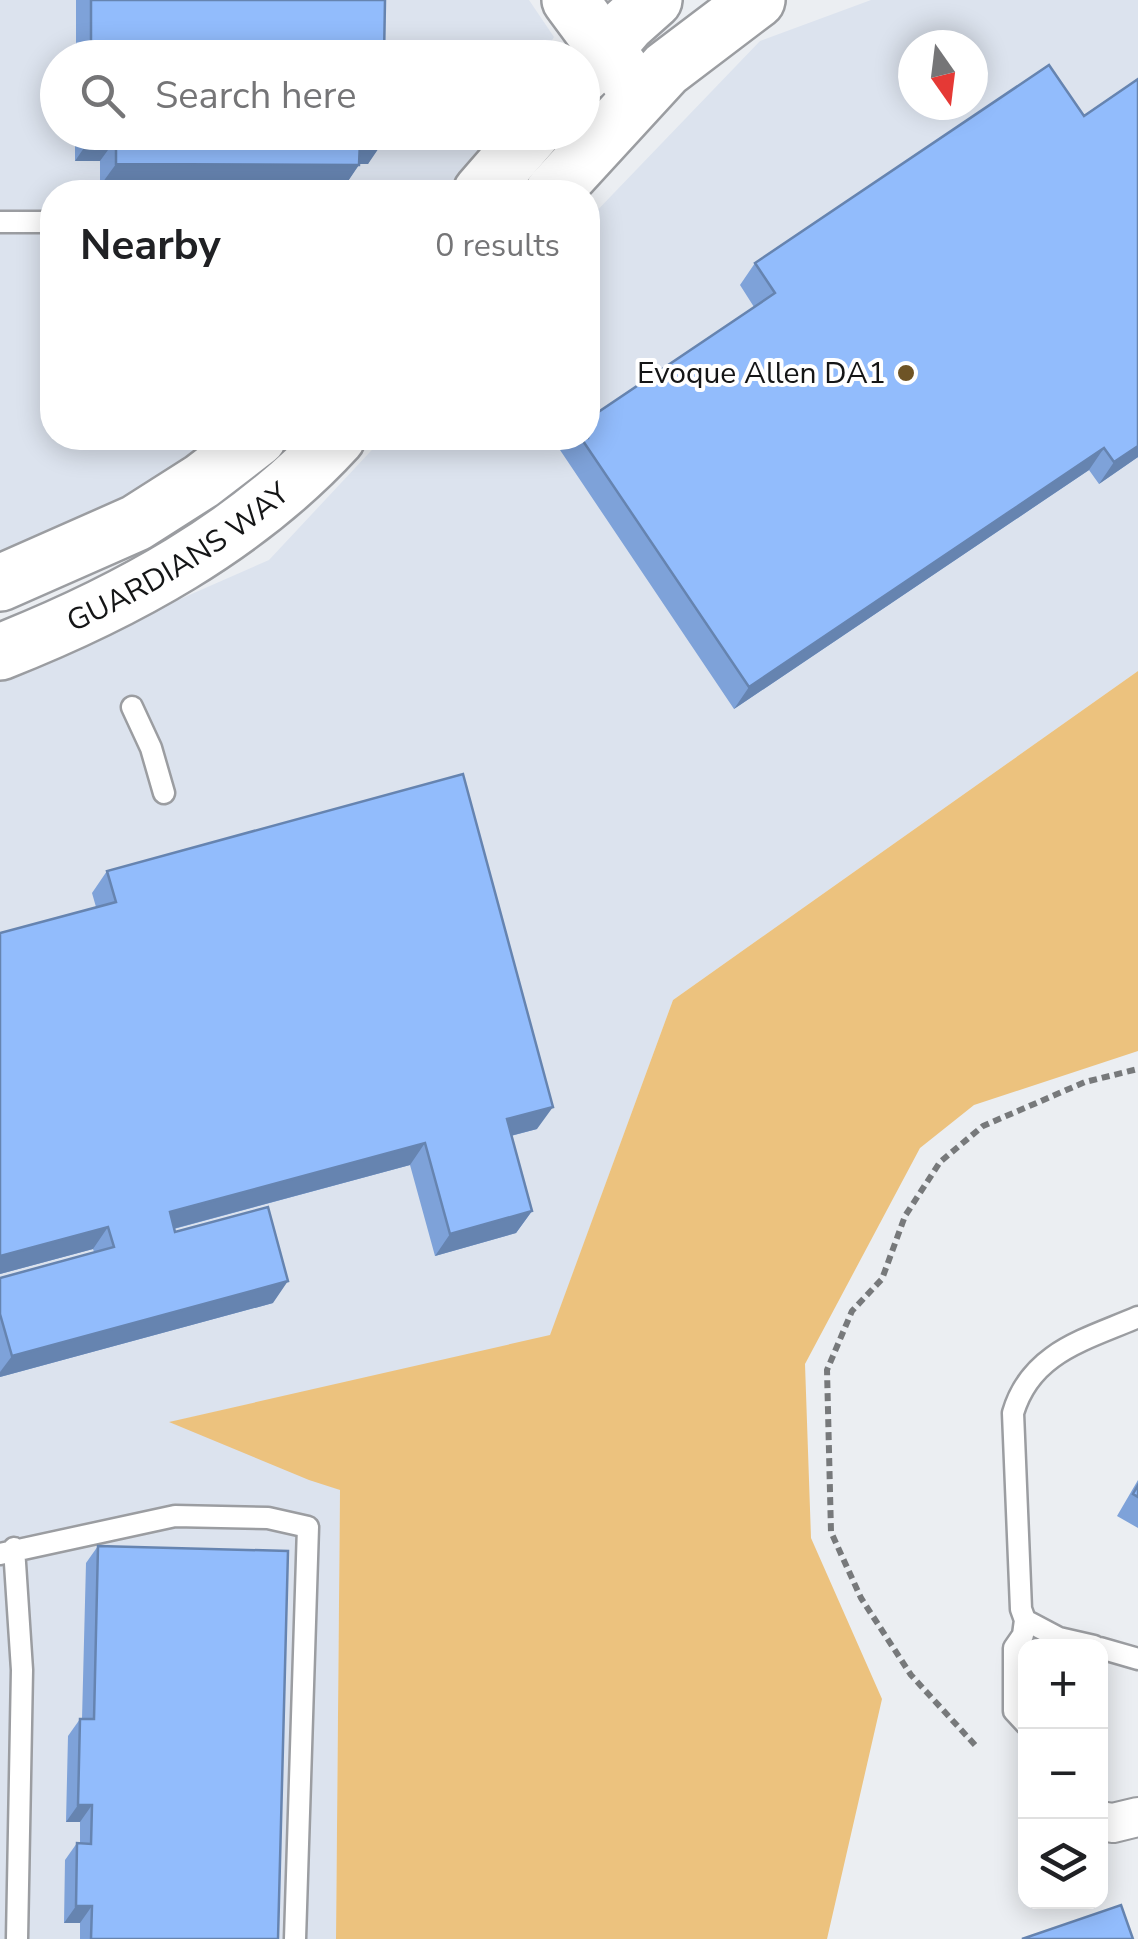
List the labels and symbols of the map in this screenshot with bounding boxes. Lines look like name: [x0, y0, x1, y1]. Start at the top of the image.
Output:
north arrow: [898, 30, 988, 120]
place label: Evoque Allen DA1: [637, 353, 886, 394]
marker: Evoque Allen DA1: [895, 362, 917, 384]
street label: GUARDIANS WAY: [60, 472, 299, 641]

